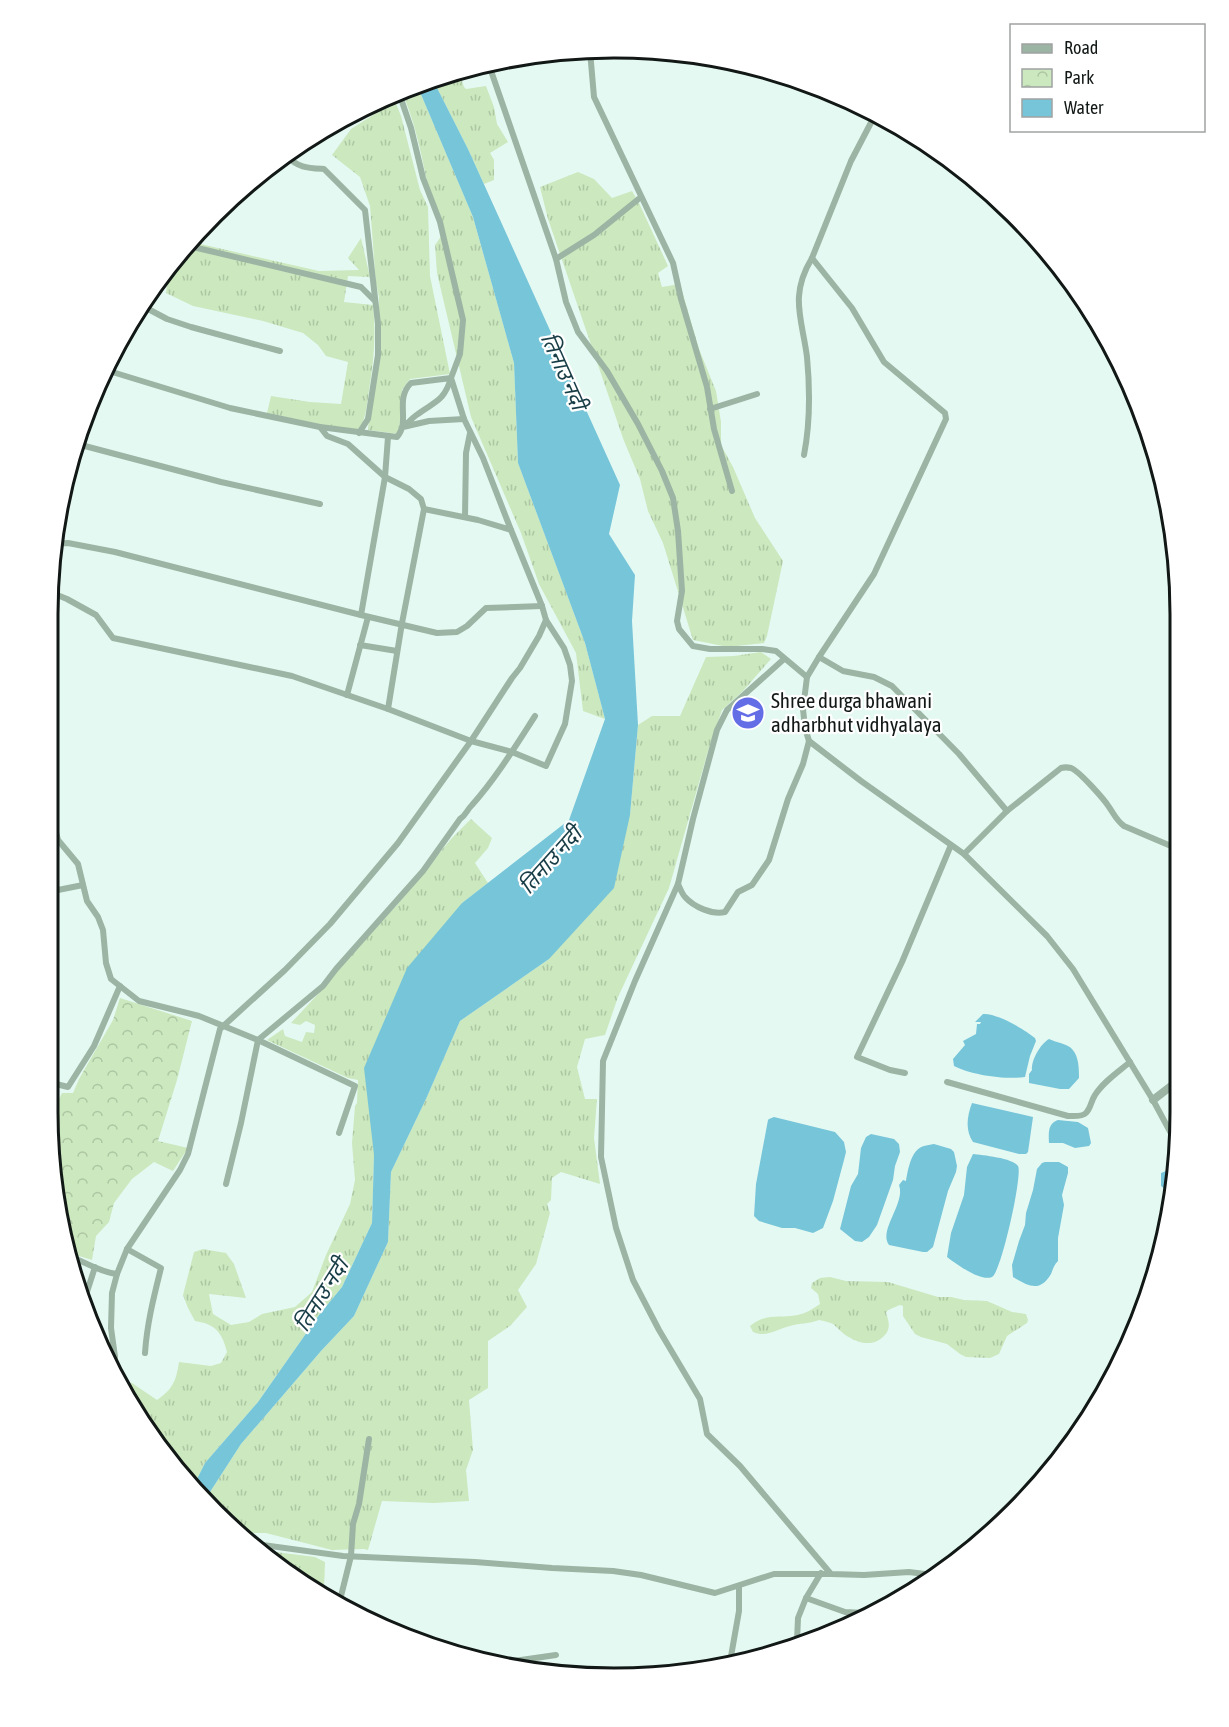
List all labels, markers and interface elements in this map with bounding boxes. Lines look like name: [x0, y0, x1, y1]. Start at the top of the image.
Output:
legend: [1010, 24, 1205, 132]
text: Road: [1064, 37, 1098, 58]
text: Park: [1064, 67, 1094, 88]
text: Water: [1064, 97, 1104, 118]
water label: तिनाउ नदी: [536, 329, 594, 417]
place label: Shree durga bhawani adharbhut vidhyalaya: [771, 688, 941, 736]
school or university icon: Shree durga bhawani adharbhut vidhyalaya: [730, 695, 766, 731]
water label: तिनाउ नदी: [513, 818, 590, 899]
water label: तिनाउ नदी: [289, 1250, 356, 1336]

